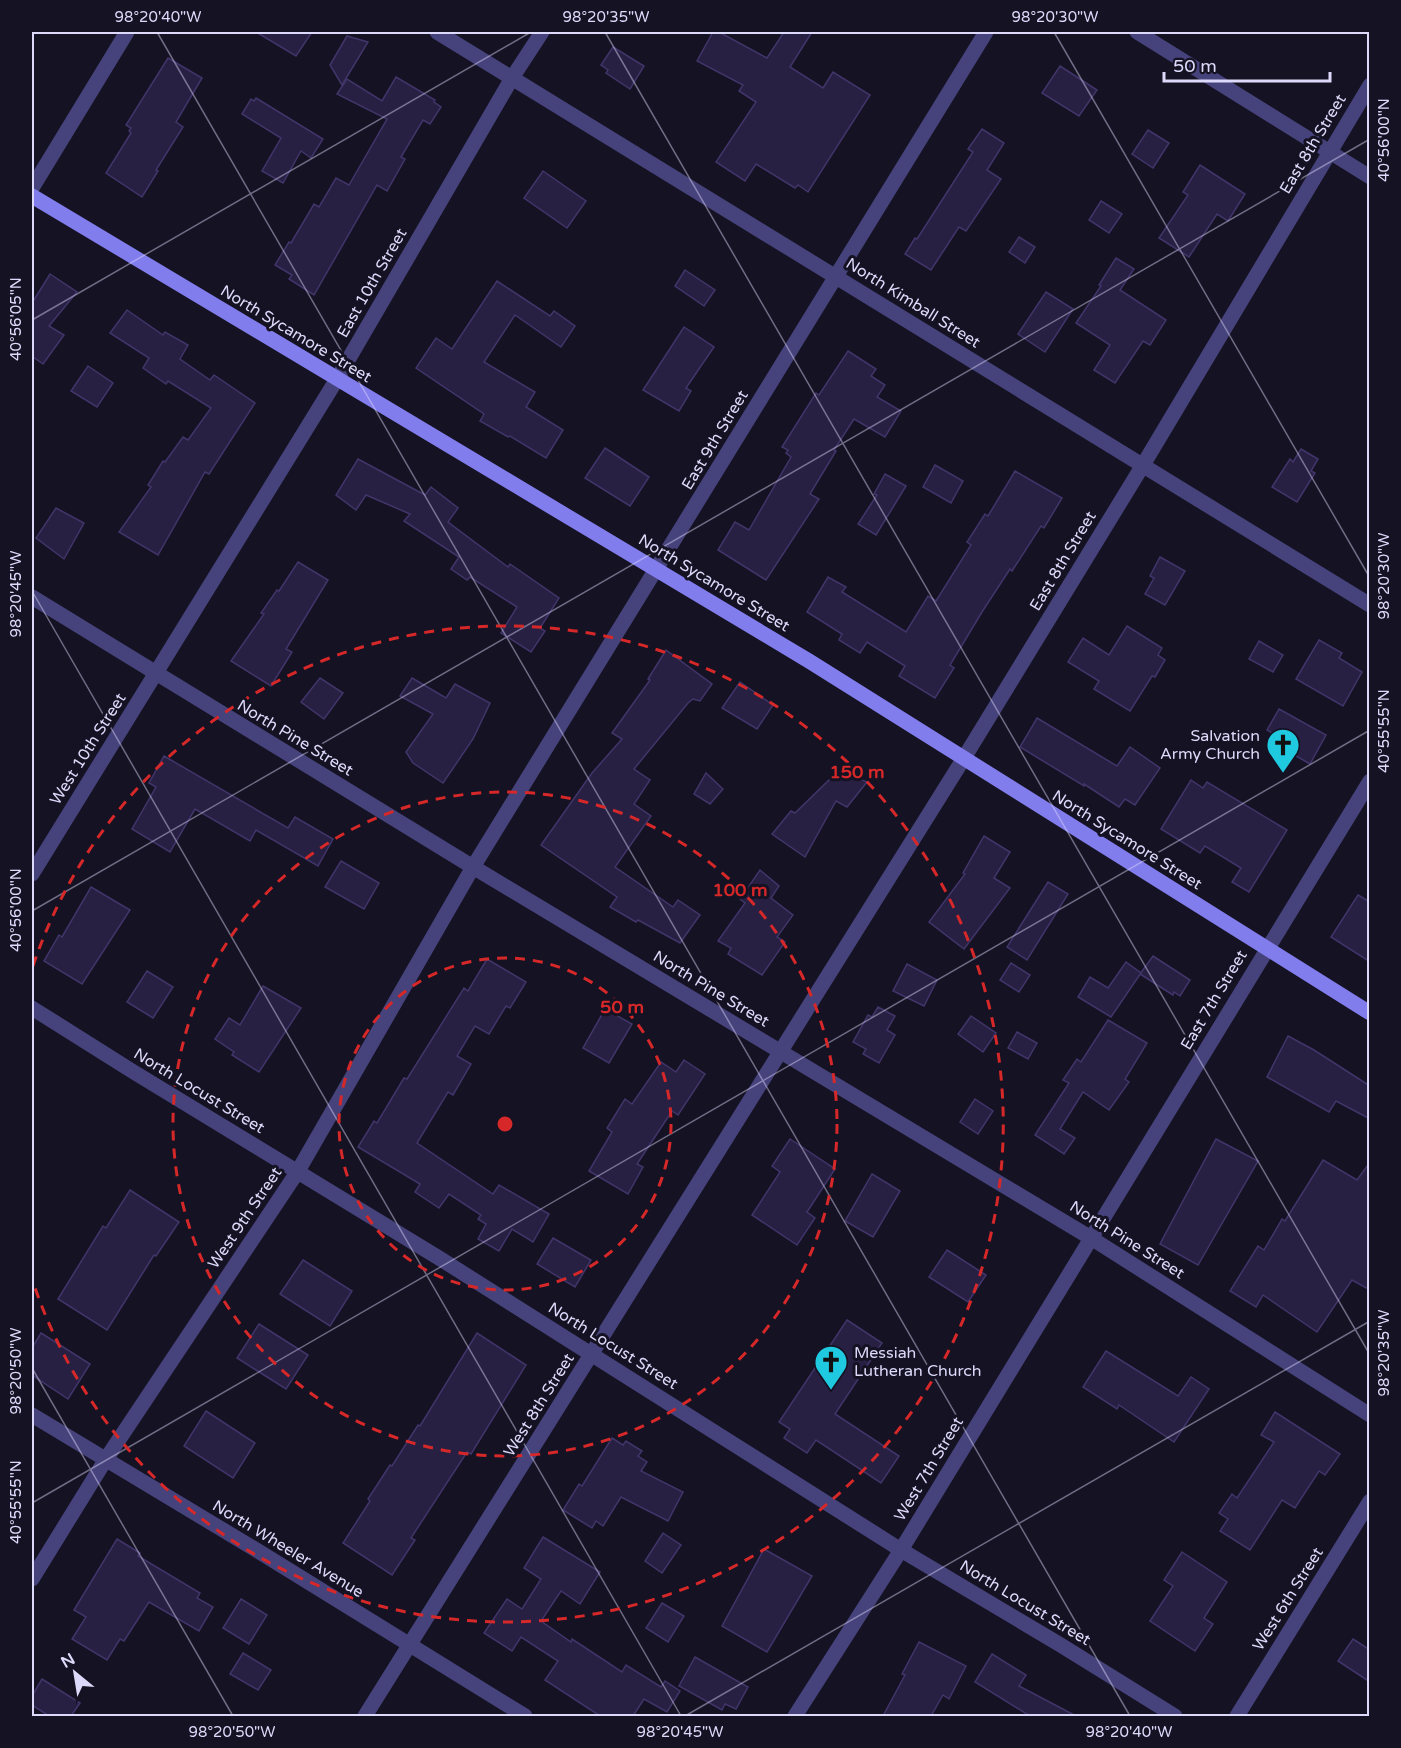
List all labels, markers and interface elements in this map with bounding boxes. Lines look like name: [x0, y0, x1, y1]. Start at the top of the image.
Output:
text: 98°20'40"W: [115, 8, 201, 26]
text: 98°20'35"W: [563, 8, 649, 26]
text: 98°20'30"W: [1012, 8, 1098, 26]
scale bar: [1164, 45, 1330, 83]
text: 50 m: [1173, 55, 1217, 77]
street label: East 8th Street: [1275, 91, 1351, 197]
text: 40°56'00"N: [1375, 98, 1393, 182]
street label: East 10th Street: [333, 225, 411, 341]
street label: North Kimball Street: [842, 253, 984, 353]
text: 40°56'05"N: [7, 277, 25, 361]
street label: North Sycamore Street: [217, 281, 375, 387]
street label: East 9th Street: [677, 387, 753, 493]
street label: East 8th Street: [1025, 508, 1101, 614]
street label: North Sycamore Street: [635, 530, 793, 636]
text: 98°20'30"W: [1375, 533, 1393, 619]
text: 98°20'45"W: [7, 551, 25, 637]
street label: West 10th Street: [46, 689, 130, 809]
text: 40°55'55"N: [1375, 689, 1393, 773]
street label: North Pine Street: [233, 695, 357, 781]
place label: Salvation Army Church: [1160, 726, 1260, 764]
church icon: Salvation Army Church: [1265, 727, 1301, 774]
text: 150 m: [829, 761, 885, 783]
street label: North Sycamore Street: [1048, 786, 1206, 894]
text: 40°56'00"N: [7, 868, 25, 952]
text: 100 m: [712, 879, 768, 901]
street label: North Pine Street: [649, 946, 773, 1032]
street label: East 7th Street: [1176, 947, 1252, 1053]
text: 50 m: [600, 996, 644, 1018]
street label: North Locust Street: [130, 1044, 268, 1138]
centre of rings: [495, 1114, 515, 1134]
street label: West 9th Street: [204, 1163, 286, 1273]
street label: North Pine Street: [1066, 1197, 1188, 1283]
street label: North Locust Street: [544, 1298, 682, 1394]
text: 98°20'35"W: [1375, 1310, 1393, 1396]
text: 98°20'50"W: [7, 1328, 25, 1414]
place label: Messiah Lutheran Church: [854, 1343, 982, 1381]
church icon: Messiah Lutheran Church: [813, 1344, 849, 1391]
street label: West 8th Street: [499, 1350, 579, 1460]
street label: West 7th Street: [890, 1413, 968, 1525]
text: 40°55'55"N: [7, 1460, 25, 1544]
street label: North Wheeler Avenue: [209, 1496, 367, 1602]
street label: West 6th Street: [1248, 1544, 1328, 1654]
street label: North Locust Street: [956, 1556, 1094, 1650]
north arrow: [45, 1643, 105, 1703]
text: N: [57, 1649, 79, 1673]
text: 98°20'50"W: [189, 1723, 275, 1741]
text: 98°20'45"W: [637, 1723, 723, 1741]
text: 98°20'40"W: [1086, 1723, 1172, 1741]

